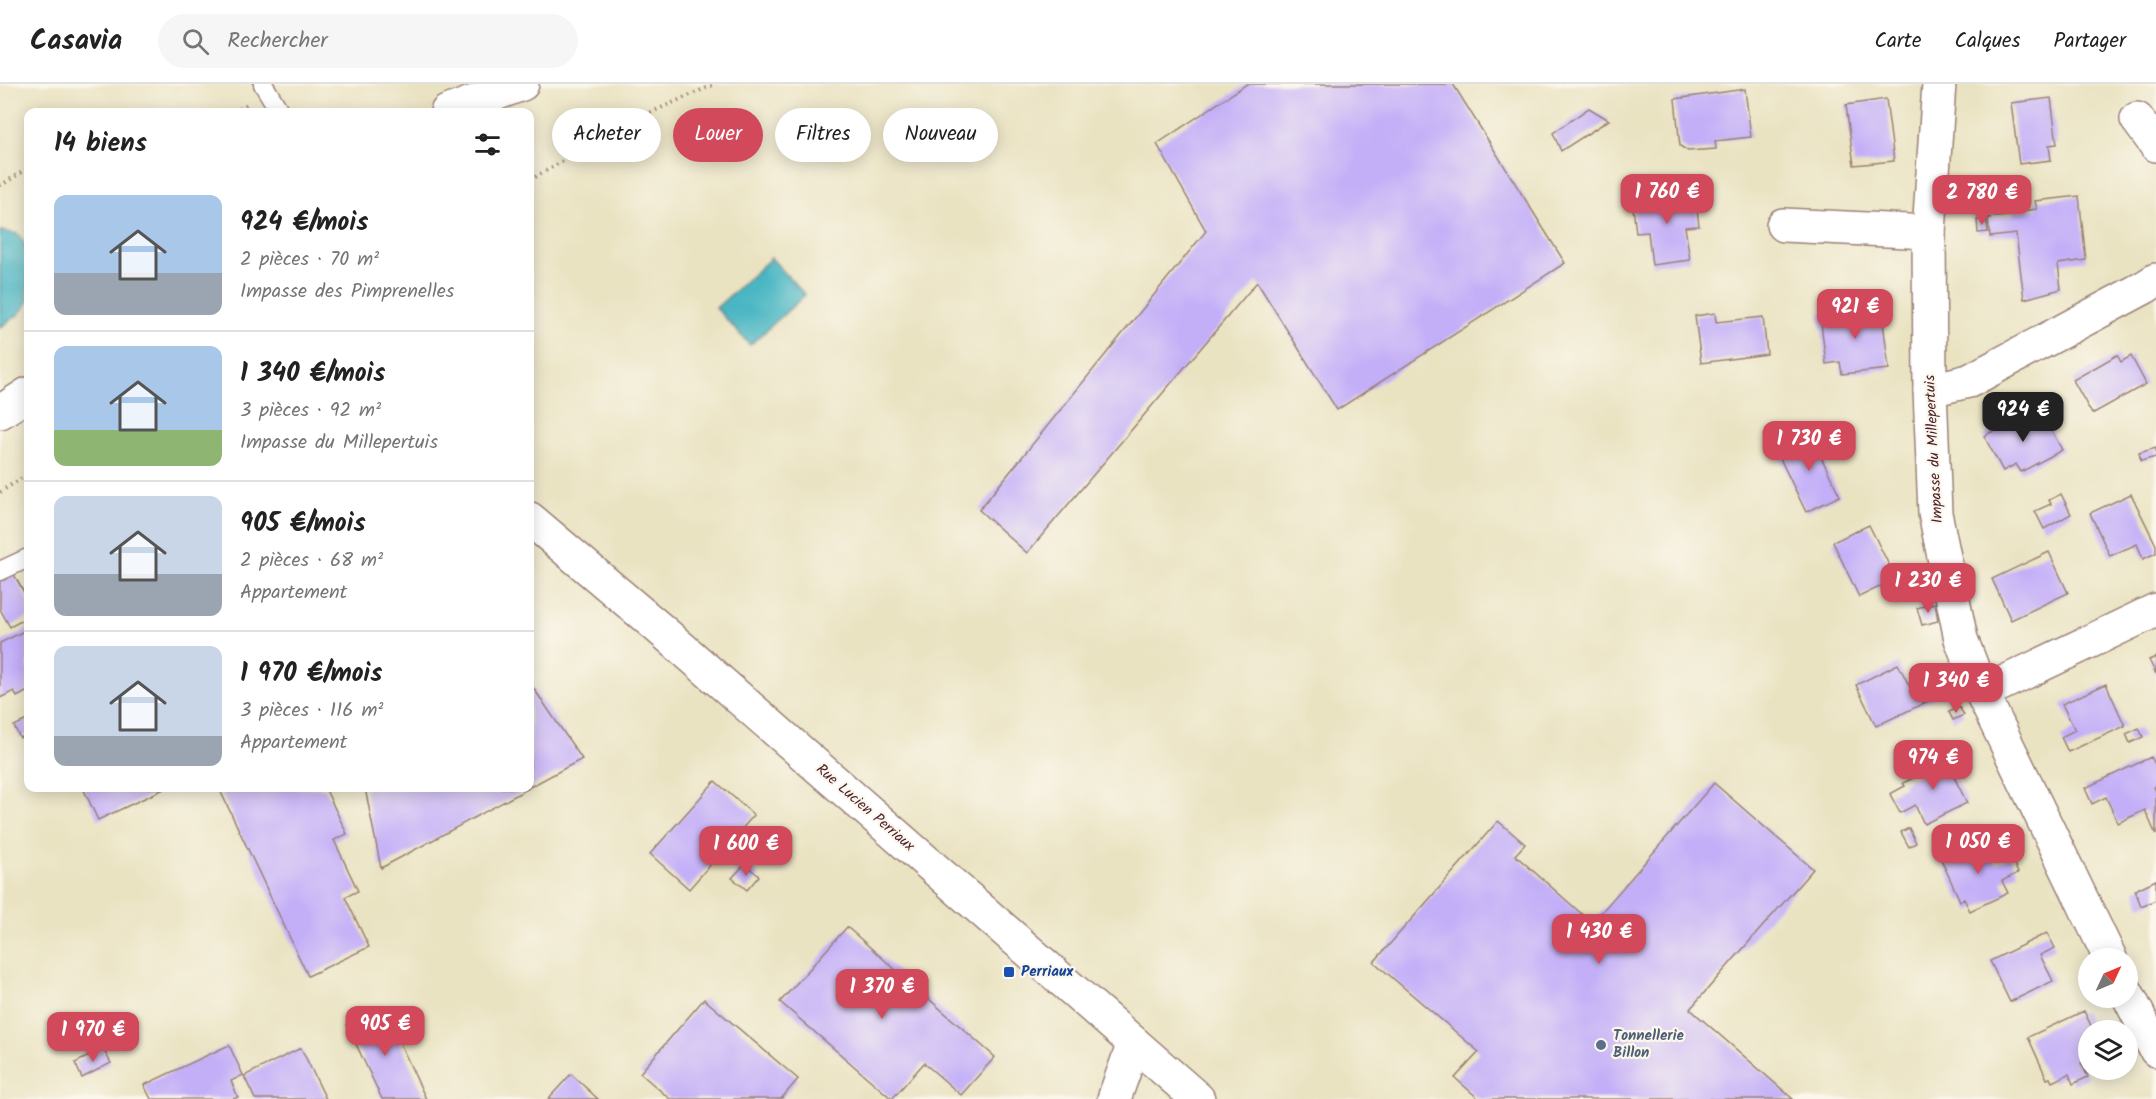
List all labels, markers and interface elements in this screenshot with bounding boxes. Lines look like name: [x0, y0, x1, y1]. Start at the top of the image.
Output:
search box: [158, 14, 578, 68]
text: Casavia: [30, 19, 122, 64]
text: Rechercher: [227, 24, 328, 59]
icon: search: [179, 25, 212, 58]
text: Carte: [1874, 25, 1921, 58]
text: Calques: [1954, 25, 2020, 58]
text: Partager: [2053, 25, 2126, 58]
chip: Acheter: [552, 108, 661, 162]
chip: Louer: [673, 108, 763, 162]
chip: Filtres: [775, 108, 871, 162]
chip: Nouveau: [883, 108, 998, 162]
text: 14 biens: [54, 123, 147, 165]
icon: filters: [471, 128, 504, 161]
pin: 1 760 €: [1612, 174, 1722, 225]
pin: 2 780 €: [1927, 175, 2037, 226]
text: 1 760 €: [1635, 177, 1699, 209]
text: 2 780 €: [1946, 178, 2018, 210]
text: 924 €/mois: [240, 202, 368, 244]
icon: home: [102, 219, 174, 291]
text: 2 pièces · 70 m²: [240, 244, 379, 276]
text: Impasse des Pimprenelles: [240, 276, 454, 308]
pin: 921 €: [1813, 289, 1897, 340]
text: 921 €: [1831, 292, 1879, 324]
text: 1 340 €/mois: [240, 353, 385, 395]
icon: home: [102, 370, 174, 442]
street label: Impasse du Millepertuis: [1918, 374, 1950, 524]
pin: 924 €: [1981, 392, 2065, 443]
text: 3 pièces · 92 m²: [240, 395, 381, 427]
text: 924 €: [1996, 395, 2050, 427]
pin: 1 730 €: [1754, 421, 1864, 472]
text: 1 730 €: [1777, 424, 1841, 456]
text: Impasse du Millepertuis: [240, 427, 438, 459]
text: 905 €/mois: [240, 503, 366, 545]
icon: home: [102, 520, 174, 592]
text: 2 pièces · 68 m²: [240, 545, 383, 577]
pin: 1 230 €: [1873, 563, 1983, 614]
text: 1 230 €: [1895, 566, 1961, 598]
text: Appartement: [240, 577, 347, 609]
text: 1 970 €/mois: [240, 653, 383, 695]
pin: 1 340 €: [1901, 663, 2011, 714]
text: 1 340 €: [1923, 666, 1989, 698]
icon: home: [102, 670, 174, 742]
text: 3 pièces · 116 m²: [240, 695, 384, 727]
text: Appartement: [240, 727, 347, 759]
pin: 974 €: [1891, 740, 1975, 791]
text: 974 €: [1908, 743, 1958, 775]
street label: Rue Lucien Perriaux: [810, 758, 920, 858]
pin: 1 050 €: [1923, 824, 2033, 875]
pin: 1 600 €: [691, 826, 801, 877]
text: 1 050 €: [1946, 827, 2010, 859]
text: 1 600 €: [713, 829, 779, 861]
pin: 1 430 €: [1544, 914, 1654, 965]
text: 1 430 €: [1566, 917, 1632, 949]
north arrow: [2078, 948, 2138, 1008]
map controls: [2078, 948, 2138, 1080]
place label: Perriaux: [1021, 960, 1074, 984]
marker: Perriaux: [1002, 965, 1016, 979]
pin: 1 370 €: [827, 969, 937, 1020]
text: 1 370 €: [850, 972, 914, 1004]
pin: 905 €: [343, 1006, 427, 1057]
text: 905 €: [360, 1009, 410, 1041]
pin: 1 970 €: [38, 1012, 148, 1063]
text: 1 970 €: [61, 1015, 125, 1047]
button: layers: [2078, 1020, 2138, 1080]
place label: Tonnellerie Billon: [1613, 1024, 1685, 1065]
marker: Tonnellerie Billon: [1594, 1038, 1608, 1052]

